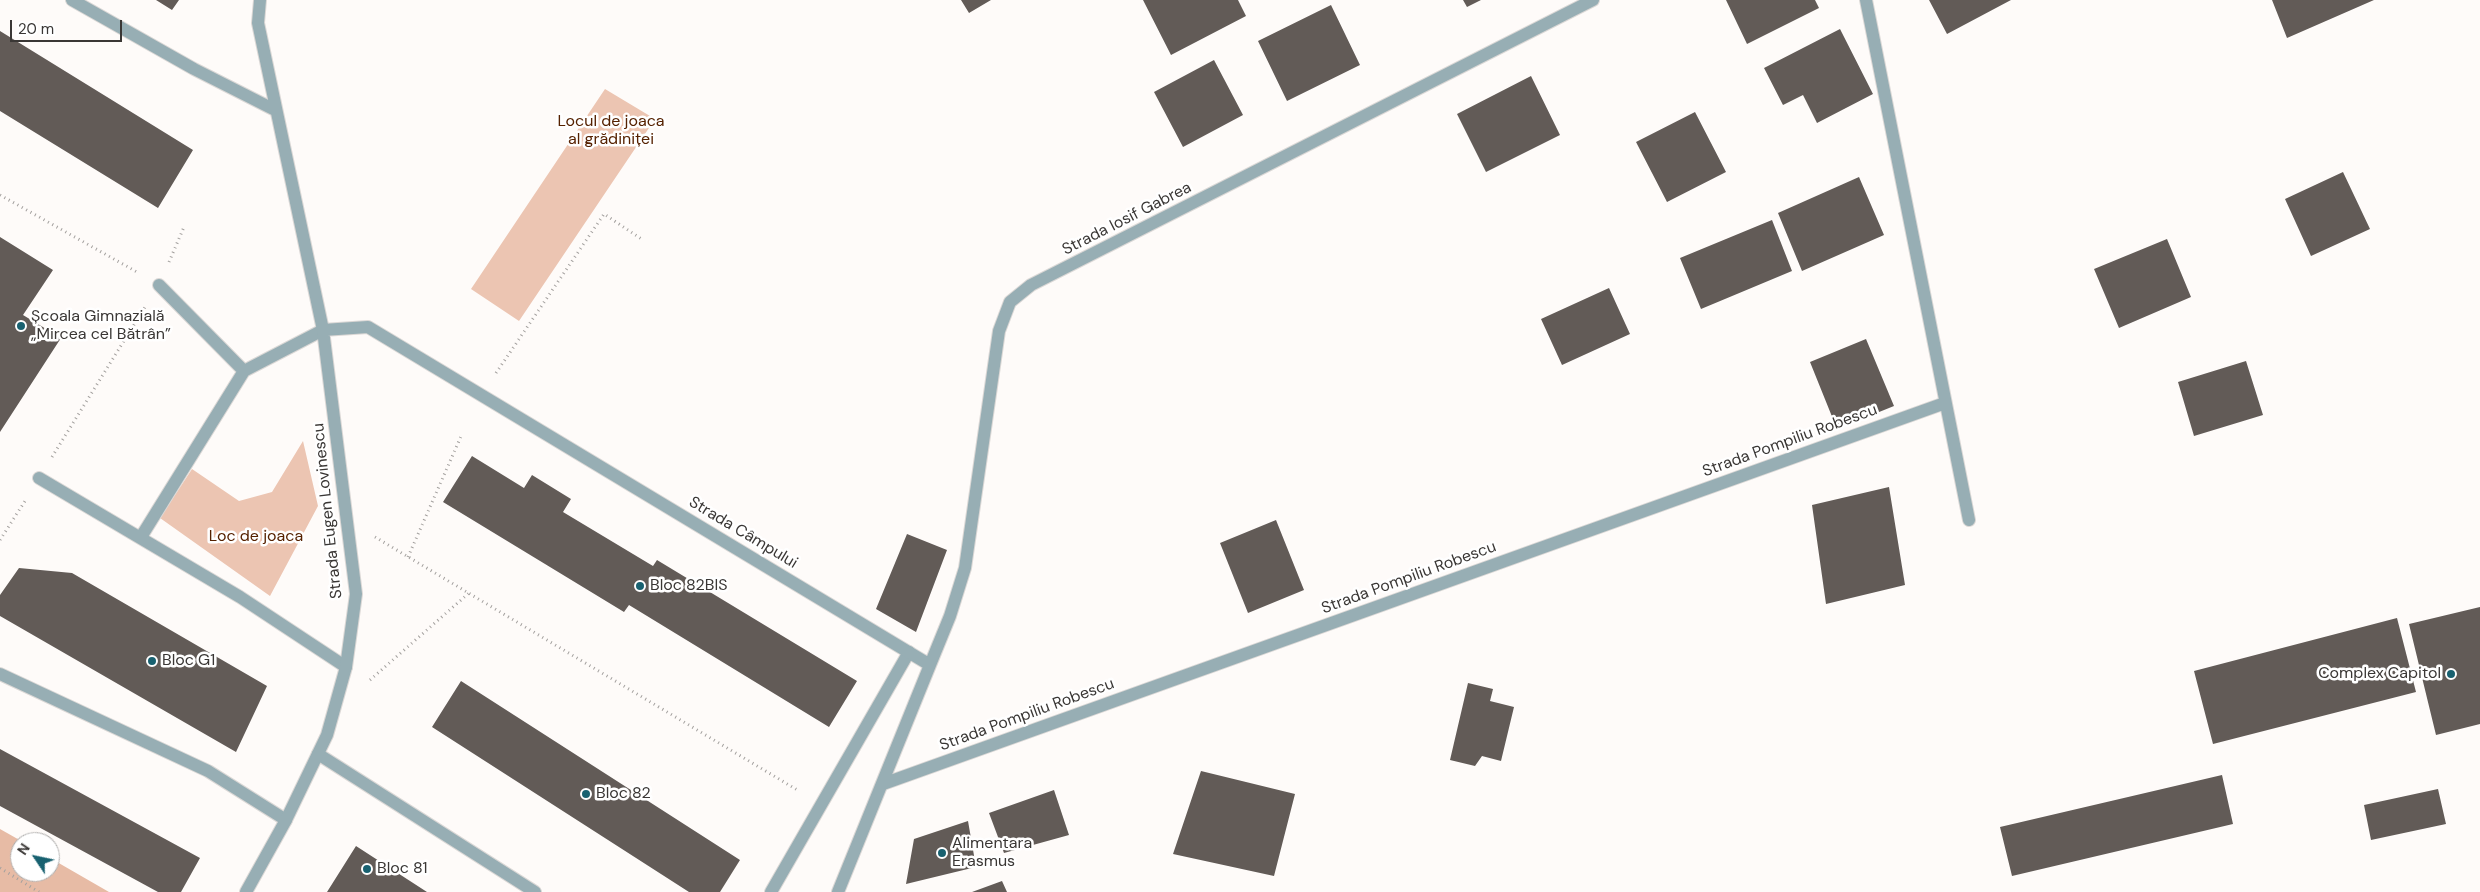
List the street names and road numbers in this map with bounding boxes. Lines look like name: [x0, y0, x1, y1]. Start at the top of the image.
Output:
street label: Strada Iosif Gabrea: [1059, 178, 1195, 260]
street label: Strada Pompiliu Robescu: [1700, 400, 1880, 482]
street label: Strada Eugen Lovinescu: [309, 422, 347, 600]
street label: Strada Câmpului: [685, 493, 801, 573]
street label: Strada Pompiliu Robescu: [1319, 537, 1499, 619]
street label: Strada Pompiliu Robescu: [937, 674, 1117, 756]

